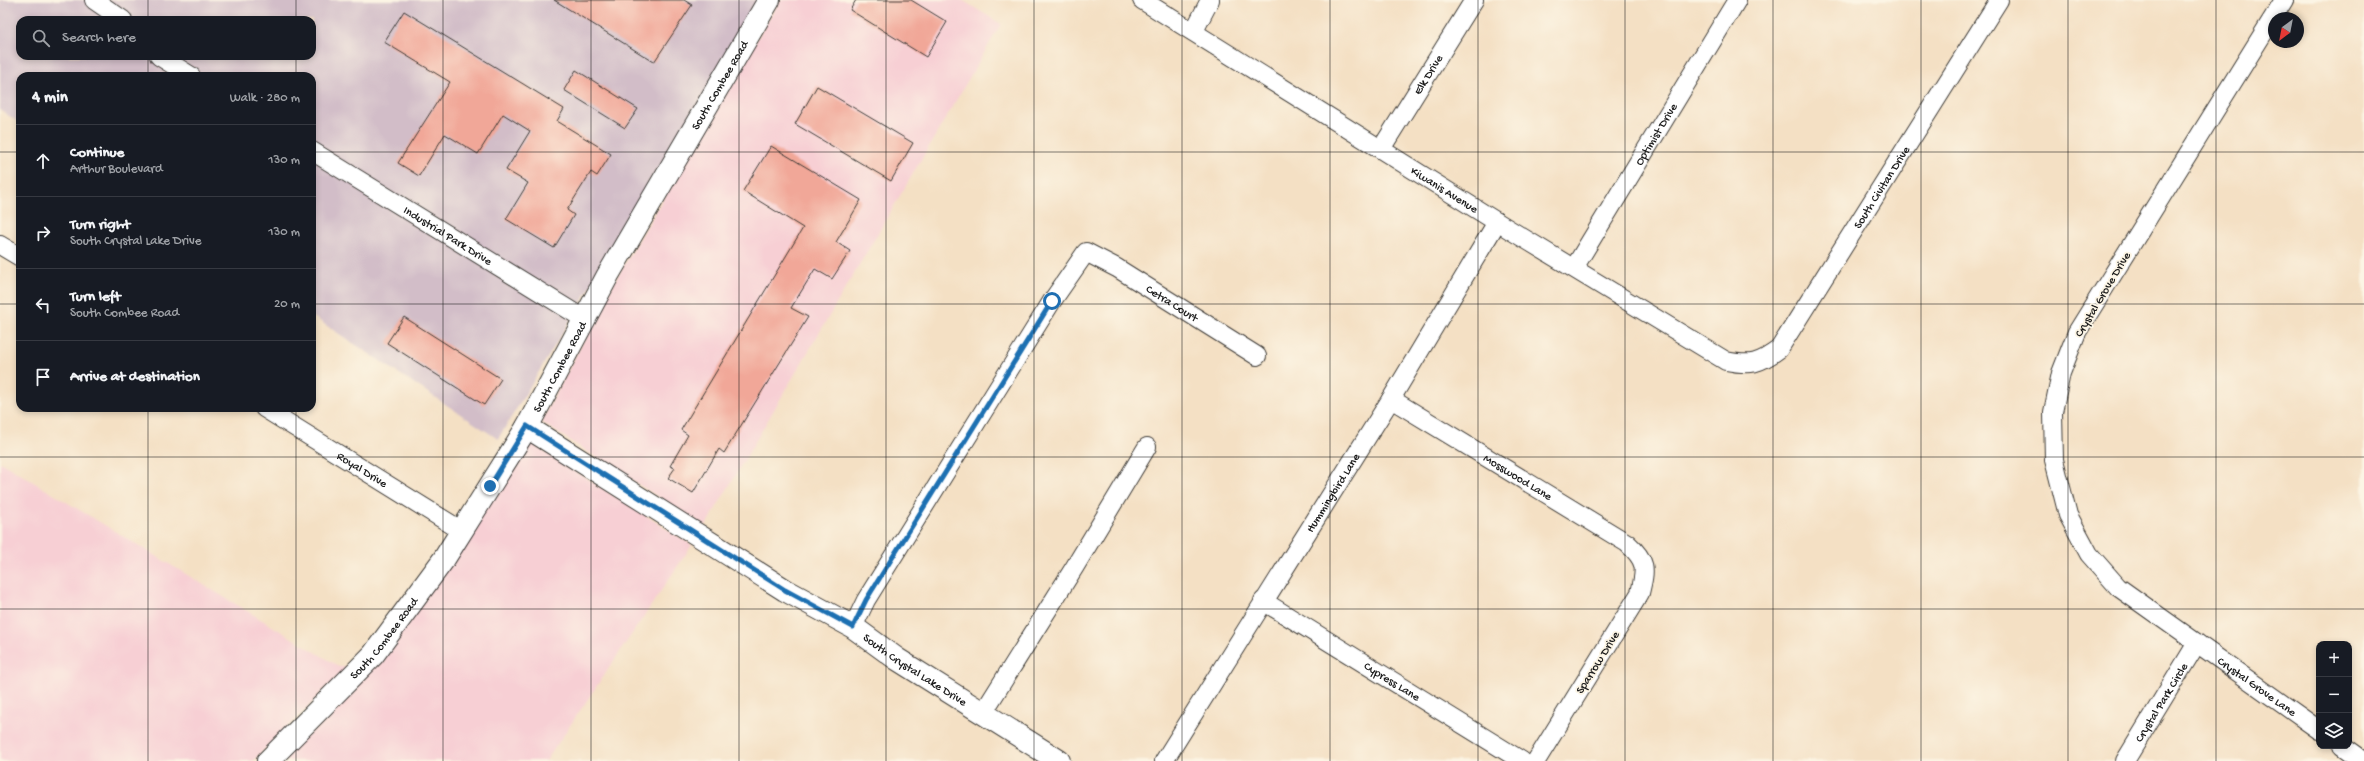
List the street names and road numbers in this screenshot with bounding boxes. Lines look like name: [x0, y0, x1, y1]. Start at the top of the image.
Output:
street label: South Combee Road: [690, 38, 753, 133]
street label: Elk Drive: [1412, 52, 1447, 98]
street label: Optimist Drive: [1633, 101, 1682, 169]
street label: South Civitan Drive: [1852, 143, 1915, 232]
street label: Kiwanis Avenue: [1407, 165, 1481, 218]
street label: Industrial Park Drive: [400, 204, 495, 270]
street label: Crystal Grove Drive: [2073, 249, 2135, 340]
street label: Cetra Court: [1143, 283, 1201, 327]
street label: South Combee Road: [531, 319, 591, 415]
street label: Royal Drive: [334, 450, 390, 492]
street label: Hummingbird Lane: [1304, 451, 1365, 536]
street label: Mosswood Lane: [1480, 452, 1555, 505]
street label: South Combee Road: [348, 595, 423, 683]
street label: Sparrow Drive: [1574, 628, 1624, 697]
street label: South Crystal Lake Drive: [860, 632, 970, 711]
street label: Crystal Grove Lane: [2214, 655, 2299, 721]
street label: Cypress Lane: [1361, 660, 1423, 706]
street label: Crystal Park Circle: [2133, 660, 2193, 745]

